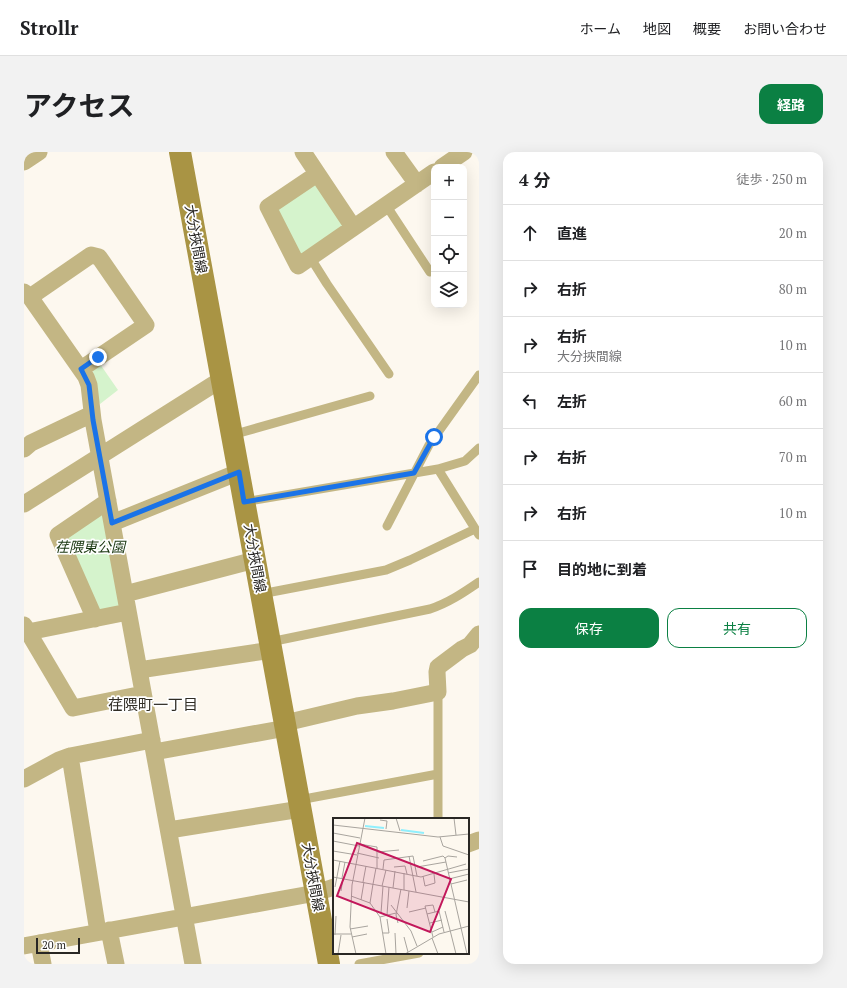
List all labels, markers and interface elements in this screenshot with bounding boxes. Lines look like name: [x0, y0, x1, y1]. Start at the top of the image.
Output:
text: Strollr: [20, 15, 78, 40]
text: ホーム: [579, 19, 621, 38]
text: 地図: [643, 19, 671, 38]
text: 概要: [693, 19, 721, 38]
text: お問い合わせ: [743, 19, 827, 38]
button: 経路: [759, 84, 823, 124]
text: アクセス: [24, 87, 135, 124]
map controls: [431, 164, 467, 308]
button: +: [431, 164, 467, 200]
text: 4 分: [519, 168, 550, 191]
text: 徒歩 · 250 m: [736, 170, 807, 188]
button: −: [431, 200, 467, 236]
street label: 大分挾間線: [181, 203, 212, 275]
icon: ahead: [519, 222, 541, 244]
text: 直進: [557, 223, 587, 243]
text: 20 m: [779, 224, 807, 242]
button: locate: [431, 236, 467, 272]
button: layers: [431, 272, 467, 308]
icon: right: [519, 278, 541, 300]
text: 右折: [557, 279, 587, 299]
text: 80 m: [779, 280, 807, 298]
text: 右折: [557, 326, 587, 346]
icon: right: [519, 334, 541, 356]
text: 10 m: [779, 336, 807, 354]
text: 大分挾間線: [557, 347, 622, 365]
route end: [89, 348, 107, 366]
icon: left: [519, 390, 541, 412]
text: 左折: [557, 391, 587, 411]
text: 60 m: [779, 392, 807, 410]
route start: [425, 428, 443, 446]
icon: right: [519, 446, 541, 468]
text: 右折: [557, 447, 587, 467]
text: 70 m: [779, 448, 807, 466]
icon: right: [519, 502, 541, 524]
text: 右折: [557, 503, 587, 523]
text: 10 m: [779, 504, 807, 522]
street label: 大分挾間線: [240, 522, 271, 594]
park label: 荏隈東公園: [55, 537, 127, 556]
icon: arrive: [519, 558, 541, 580]
text: 目的地に到着: [557, 559, 647, 579]
button: 保存: [519, 608, 659, 648]
button: 共有: [667, 608, 807, 648]
district label: 荏隈町一丁目: [108, 694, 198, 714]
inset map: [333, 818, 469, 954]
street label: 大分挾間線: [298, 841, 329, 913]
scale bar: [36, 936, 80, 955]
text: 20 m: [42, 938, 66, 952]

